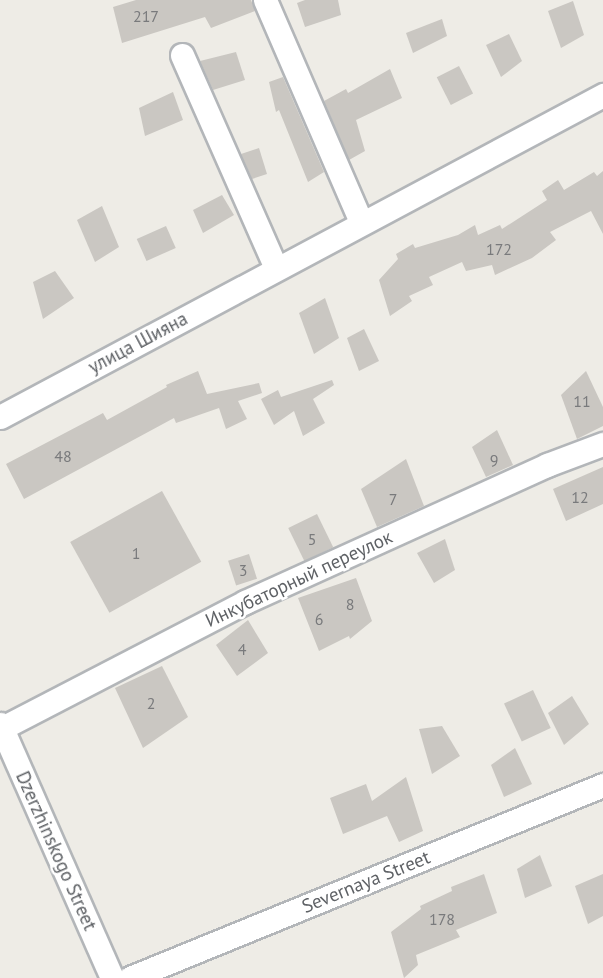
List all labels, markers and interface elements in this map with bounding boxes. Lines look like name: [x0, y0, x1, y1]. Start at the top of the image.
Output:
house number: 217: [133, 6, 159, 26]
house number: 172: [486, 239, 512, 259]
street label: улица Шияна: [84, 307, 192, 379]
house number: 11: [573, 391, 591, 411]
house number: 48: [54, 446, 72, 466]
house number: 9: [490, 450, 498, 470]
house number: 12: [571, 487, 589, 507]
house number: 7: [389, 489, 397, 509]
street label: Инкубаторный переулок: [202, 526, 396, 632]
house number: 5: [308, 529, 316, 549]
house number: 1: [132, 543, 140, 563]
house number: 3: [239, 560, 247, 580]
house number: 8: [346, 594, 354, 614]
house number: 6: [315, 609, 323, 629]
house number: 4: [238, 639, 246, 659]
house number: 2: [147, 693, 155, 713]
street label: Dzerzhinskogo Street: [11, 768, 101, 934]
street label: Severnaya Street: [299, 846, 433, 918]
house number: 178: [429, 909, 455, 929]

